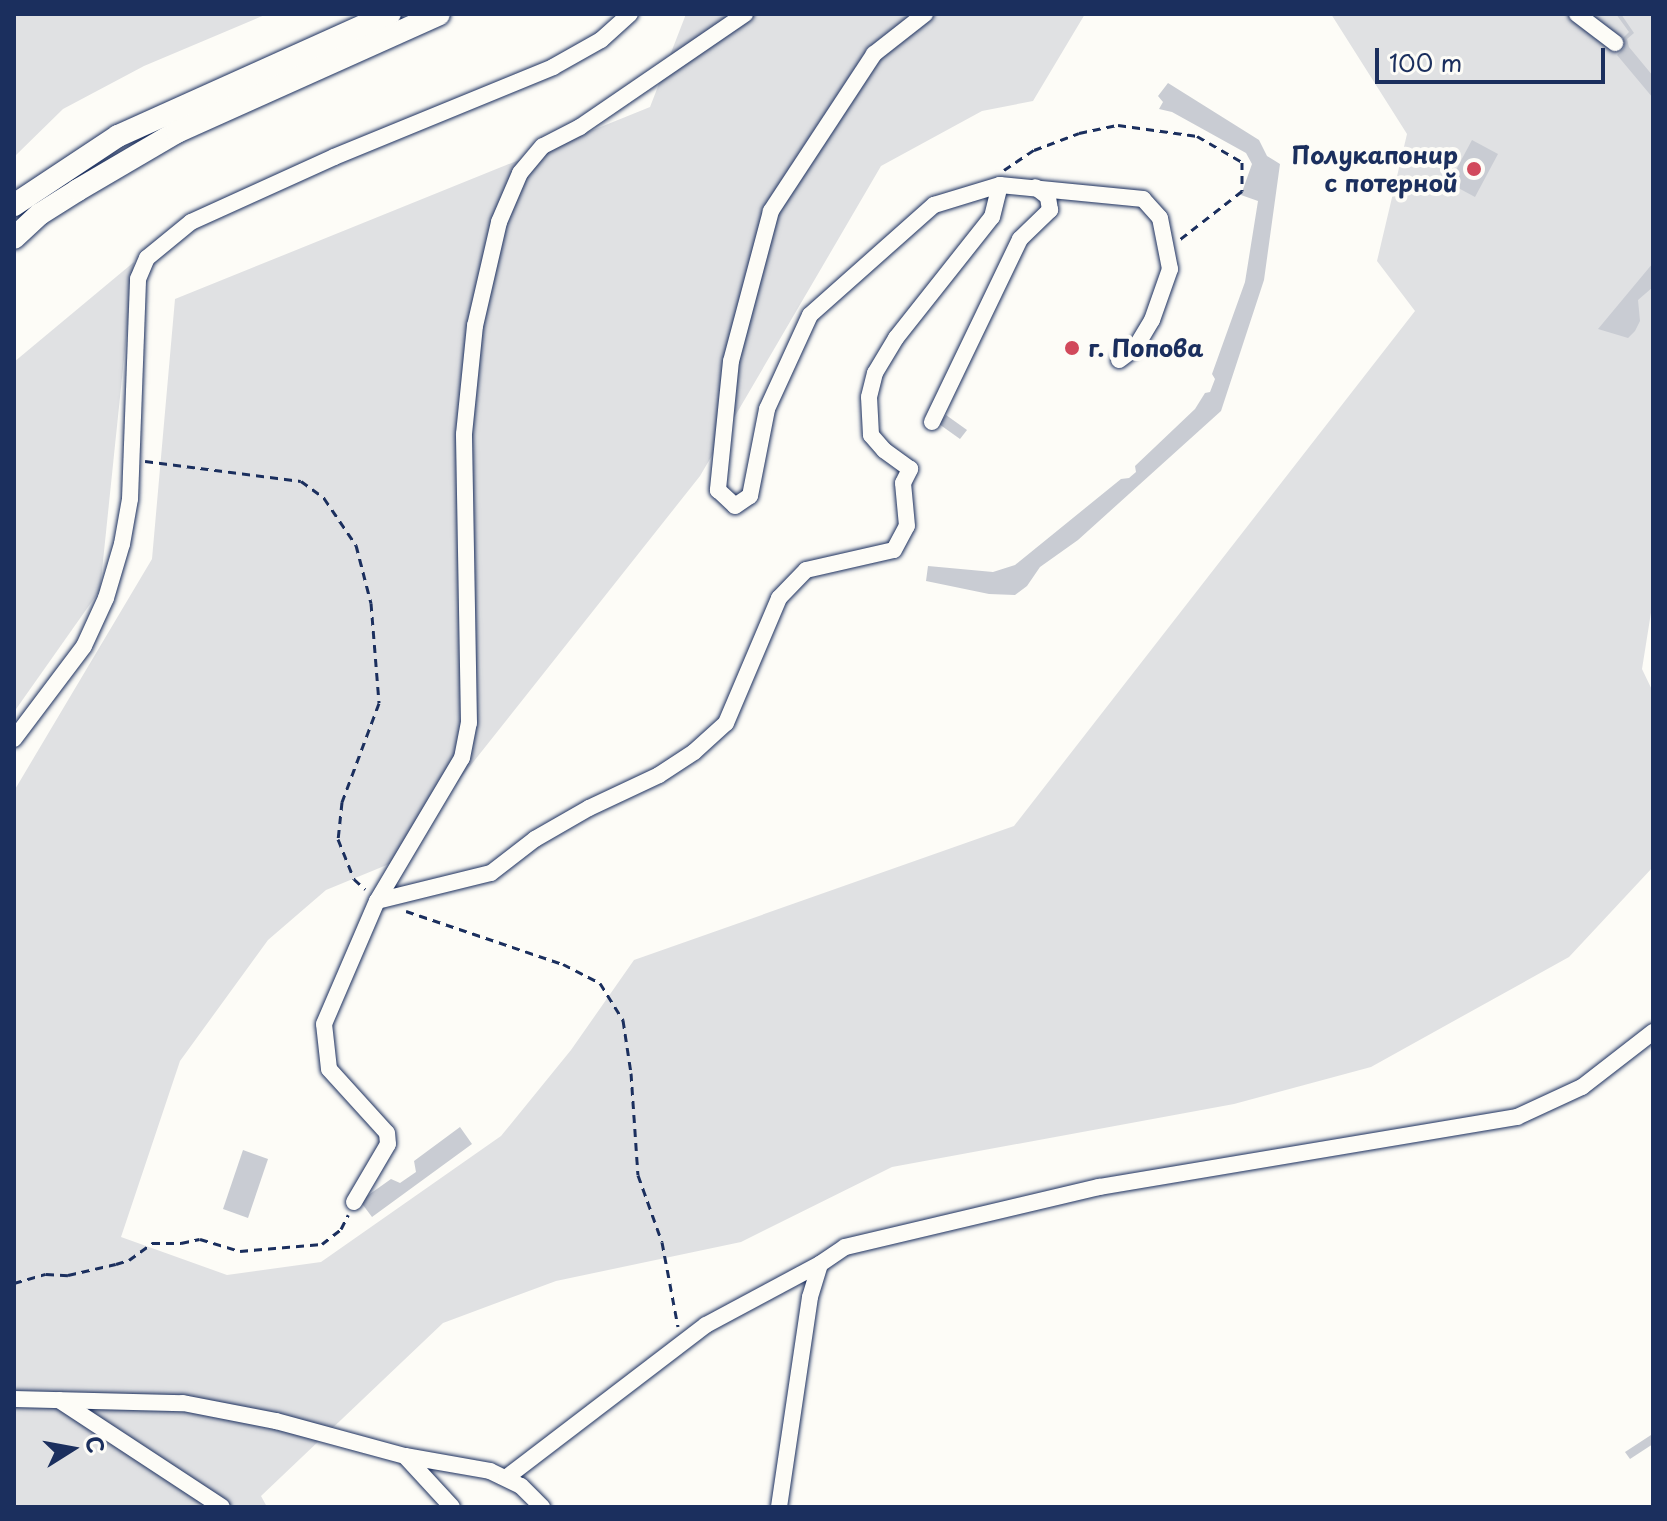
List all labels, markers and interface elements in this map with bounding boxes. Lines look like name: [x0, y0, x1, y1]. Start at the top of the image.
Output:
scale bar: [1379, 32, 1609, 82]
text: 100 m: [1389, 44, 1462, 80]
place label: Полукапонир с потерной: [1291, 141, 1458, 197]
marker: Полукапонир с потерной: [1465, 160, 1483, 178]
place label: г. Попова: [1088, 334, 1204, 362]
marker: г. Попова: [1063, 339, 1081, 357]
north arrow: [32, 1409, 112, 1489]
text: С: [78, 1433, 114, 1456]

